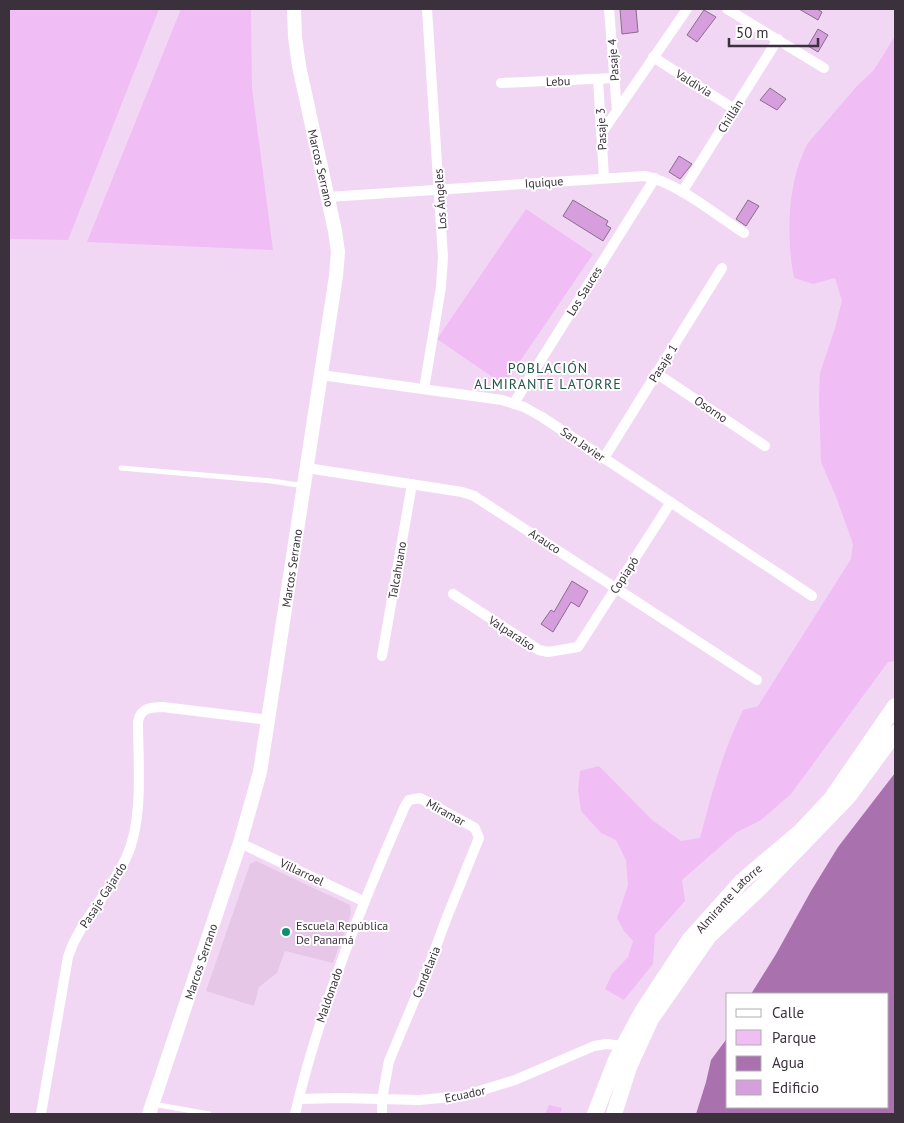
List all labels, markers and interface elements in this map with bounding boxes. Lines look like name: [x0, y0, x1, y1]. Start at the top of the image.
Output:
scale bar: [729, 15, 818, 47]
text: 50 m: [736, 23, 769, 42]
street label: Pasaje 4: [604, 38, 622, 82]
street label: Valdivia: [672, 65, 715, 100]
street label: Lebu: [545, 73, 571, 89]
street label: Chillán: [714, 97, 746, 135]
street label: Pasaje 3: [592, 107, 610, 151]
street label: Marcos Serrano: [305, 128, 337, 208]
street label: Los Ángeles: [430, 168, 450, 230]
street label: Iquique: [524, 173, 564, 191]
street label: Los Sauces: [563, 264, 605, 318]
street label: Pasaje 1: [645, 341, 681, 385]
district label: POBLACIÓN ALMIRANTE LATORRE: [474, 359, 622, 393]
street label: Osorno: [692, 392, 730, 426]
street label: San Javier: [558, 424, 608, 464]
street label: Arauco: [526, 525, 564, 557]
street label: Marcos Serrano: [278, 528, 305, 608]
street label: Talcahuano: [385, 540, 409, 600]
street label: Copiapó: [606, 554, 642, 596]
street label: Valparaíso: [485, 612, 538, 654]
street label: Miramar: [424, 795, 468, 829]
street label: Villarroel: [277, 855, 327, 889]
street label: Pasaje Gajardo: [76, 859, 130, 931]
street label: Almirante Latorre: [692, 860, 765, 936]
place label: Escuela República De Panamá: [296, 918, 388, 947]
street label: Marcos Serrano: [181, 922, 220, 1001]
marker: Escuela República De Panamá: [280, 926, 292, 938]
street label: Candelaria: [409, 944, 443, 1000]
street label: Maldonado: [313, 965, 345, 1025]
legend: [726, 993, 889, 1108]
text: Calle: [772, 1003, 804, 1022]
text: Parque: [772, 1028, 816, 1047]
text: Agua: [772, 1053, 804, 1072]
text: Edificio: [772, 1078, 819, 1097]
street label: Ecuador: [443, 1082, 487, 1106]

